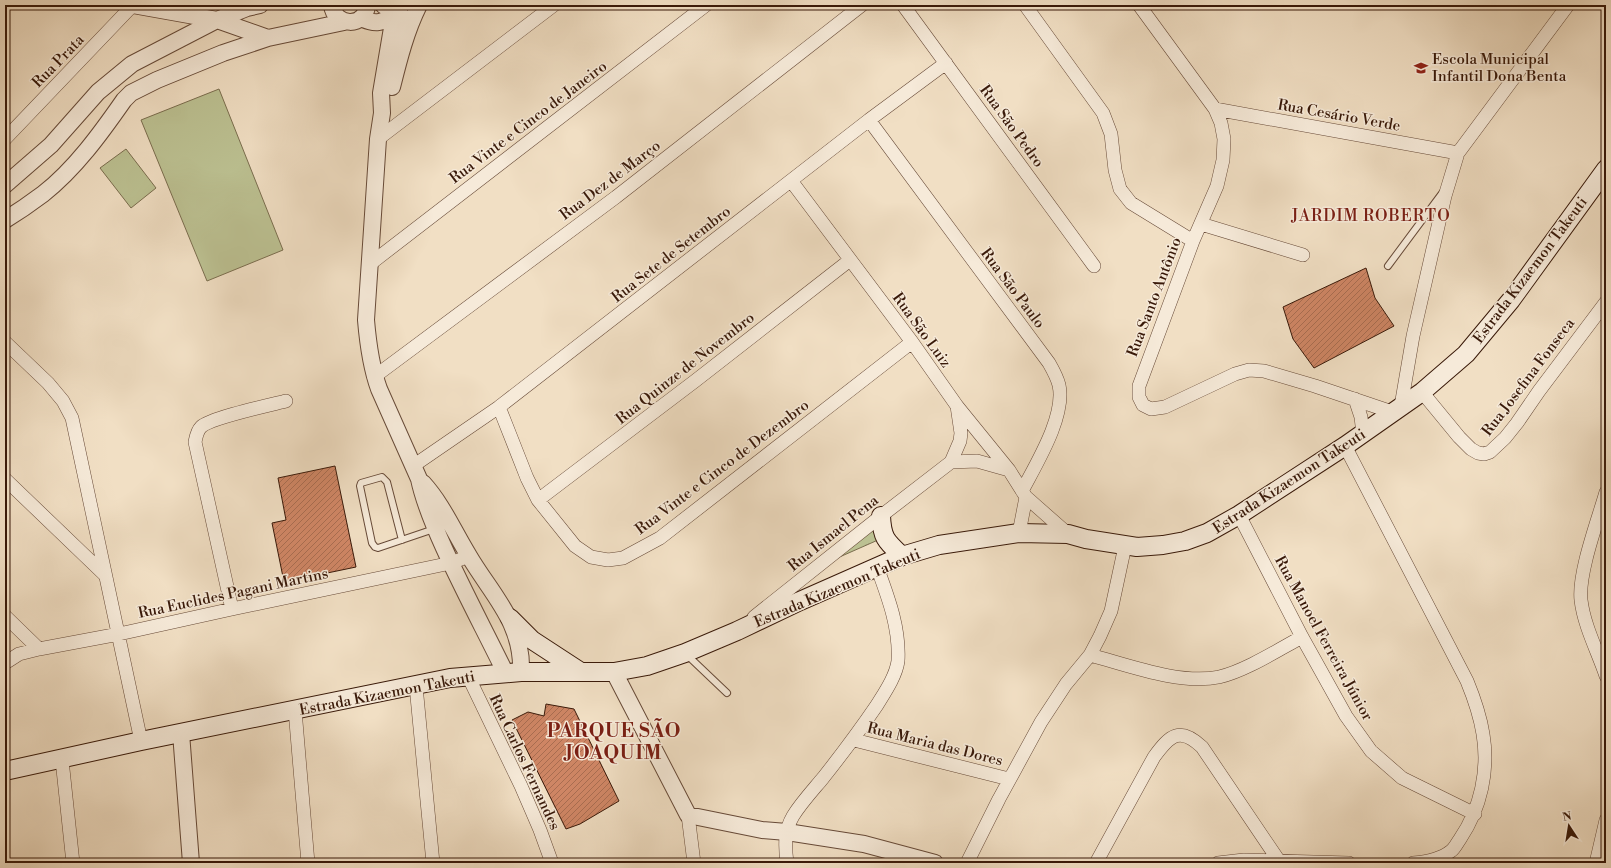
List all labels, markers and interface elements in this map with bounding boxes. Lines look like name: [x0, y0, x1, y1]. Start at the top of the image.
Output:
street label: Rua Prata: [28, 30, 89, 92]
place label: Escola Municipal Infantil Dona Benta: [1432, 50, 1567, 86]
street label: Rua Vinte e Cinco de Janeiro: [446, 57, 611, 188]
school or university icon: Escola Municipal Infantil Dona Benta: [1413, 60, 1429, 76]
street label: Rua São Pedro: [975, 81, 1048, 171]
street label: Rua Cesário Verde: [1276, 95, 1402, 136]
street label: Rua Dez de Março: [556, 136, 665, 225]
street label: Estrada Kizaemon Takeuti: [1469, 193, 1592, 347]
street label: Rua Sete de Setembro: [608, 202, 735, 307]
district label: JARDIM ROBERTO: [1290, 206, 1451, 226]
street label: Rua Santo Antônio: [1123, 235, 1186, 360]
street label: Rua São Paulo: [976, 244, 1049, 332]
street label: Rua São Luiz: [888, 289, 955, 371]
street label: Rua Quinze de Novembro: [612, 308, 759, 429]
street label: Rua Josefina Fonseca: [1478, 314, 1579, 440]
street label: Rua Vinte e Cinco de Dezembro: [632, 396, 813, 539]
street label: Estrada Kizaemon Takeuti: [1209, 425, 1369, 538]
street label: Rua Ismael Pena: [784, 491, 883, 576]
street label: Estrada Kizaemon Takeuti: [751, 545, 923, 632]
street label: Rua Manoel Ferreira Júnior: [1270, 552, 1377, 725]
street label: Rua Euclides Pagani Martins: [136, 564, 330, 623]
street label: Estrada Kizaemon Takeuti: [298, 667, 477, 720]
street label: Rua Carlos Fernandes: [485, 691, 564, 833]
district label: PARQUE SÃO JOAQUIM: [547, 718, 681, 765]
street label: Rua Maria das Dores: [865, 718, 1005, 771]
north arrow: [1549, 806, 1589, 846]
text: N: [1561, 809, 1573, 825]

